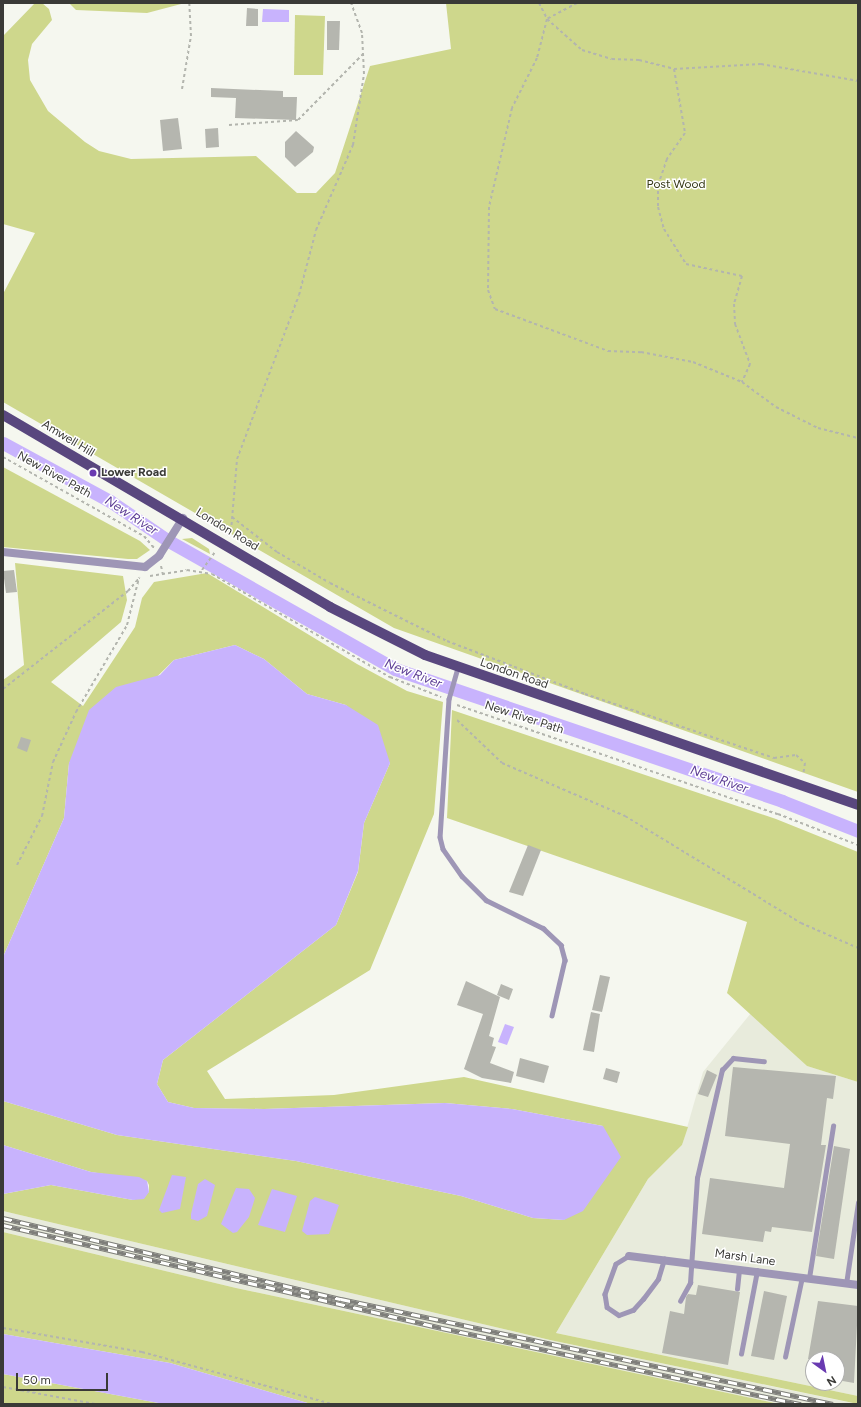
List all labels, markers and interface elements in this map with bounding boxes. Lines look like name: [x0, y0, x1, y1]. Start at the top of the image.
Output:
park label: Post Wood: [647, 178, 705, 192]
street label: Amwell Hill: [39, 418, 97, 460]
street label: New River Path: [15, 449, 93, 501]
place label: Lower Road: [101, 466, 166, 480]
marker: Lower Road: [88, 468, 98, 478]
water label: New River: [102, 493, 160, 539]
street label: London Road: [193, 506, 261, 554]
water label: New River: [382, 656, 444, 692]
street label: London Road: [478, 656, 550, 692]
street label: New River Path: [483, 698, 565, 738]
water label: New River: [688, 763, 750, 797]
street label: Marsh Lane: [714, 1247, 776, 1269]
north arrow: [805, 1351, 845, 1391]
scale bar: [18, 1365, 110, 1391]
text: 50 m: [23, 1373, 51, 1387]
text: N: [824, 1373, 838, 1388]

